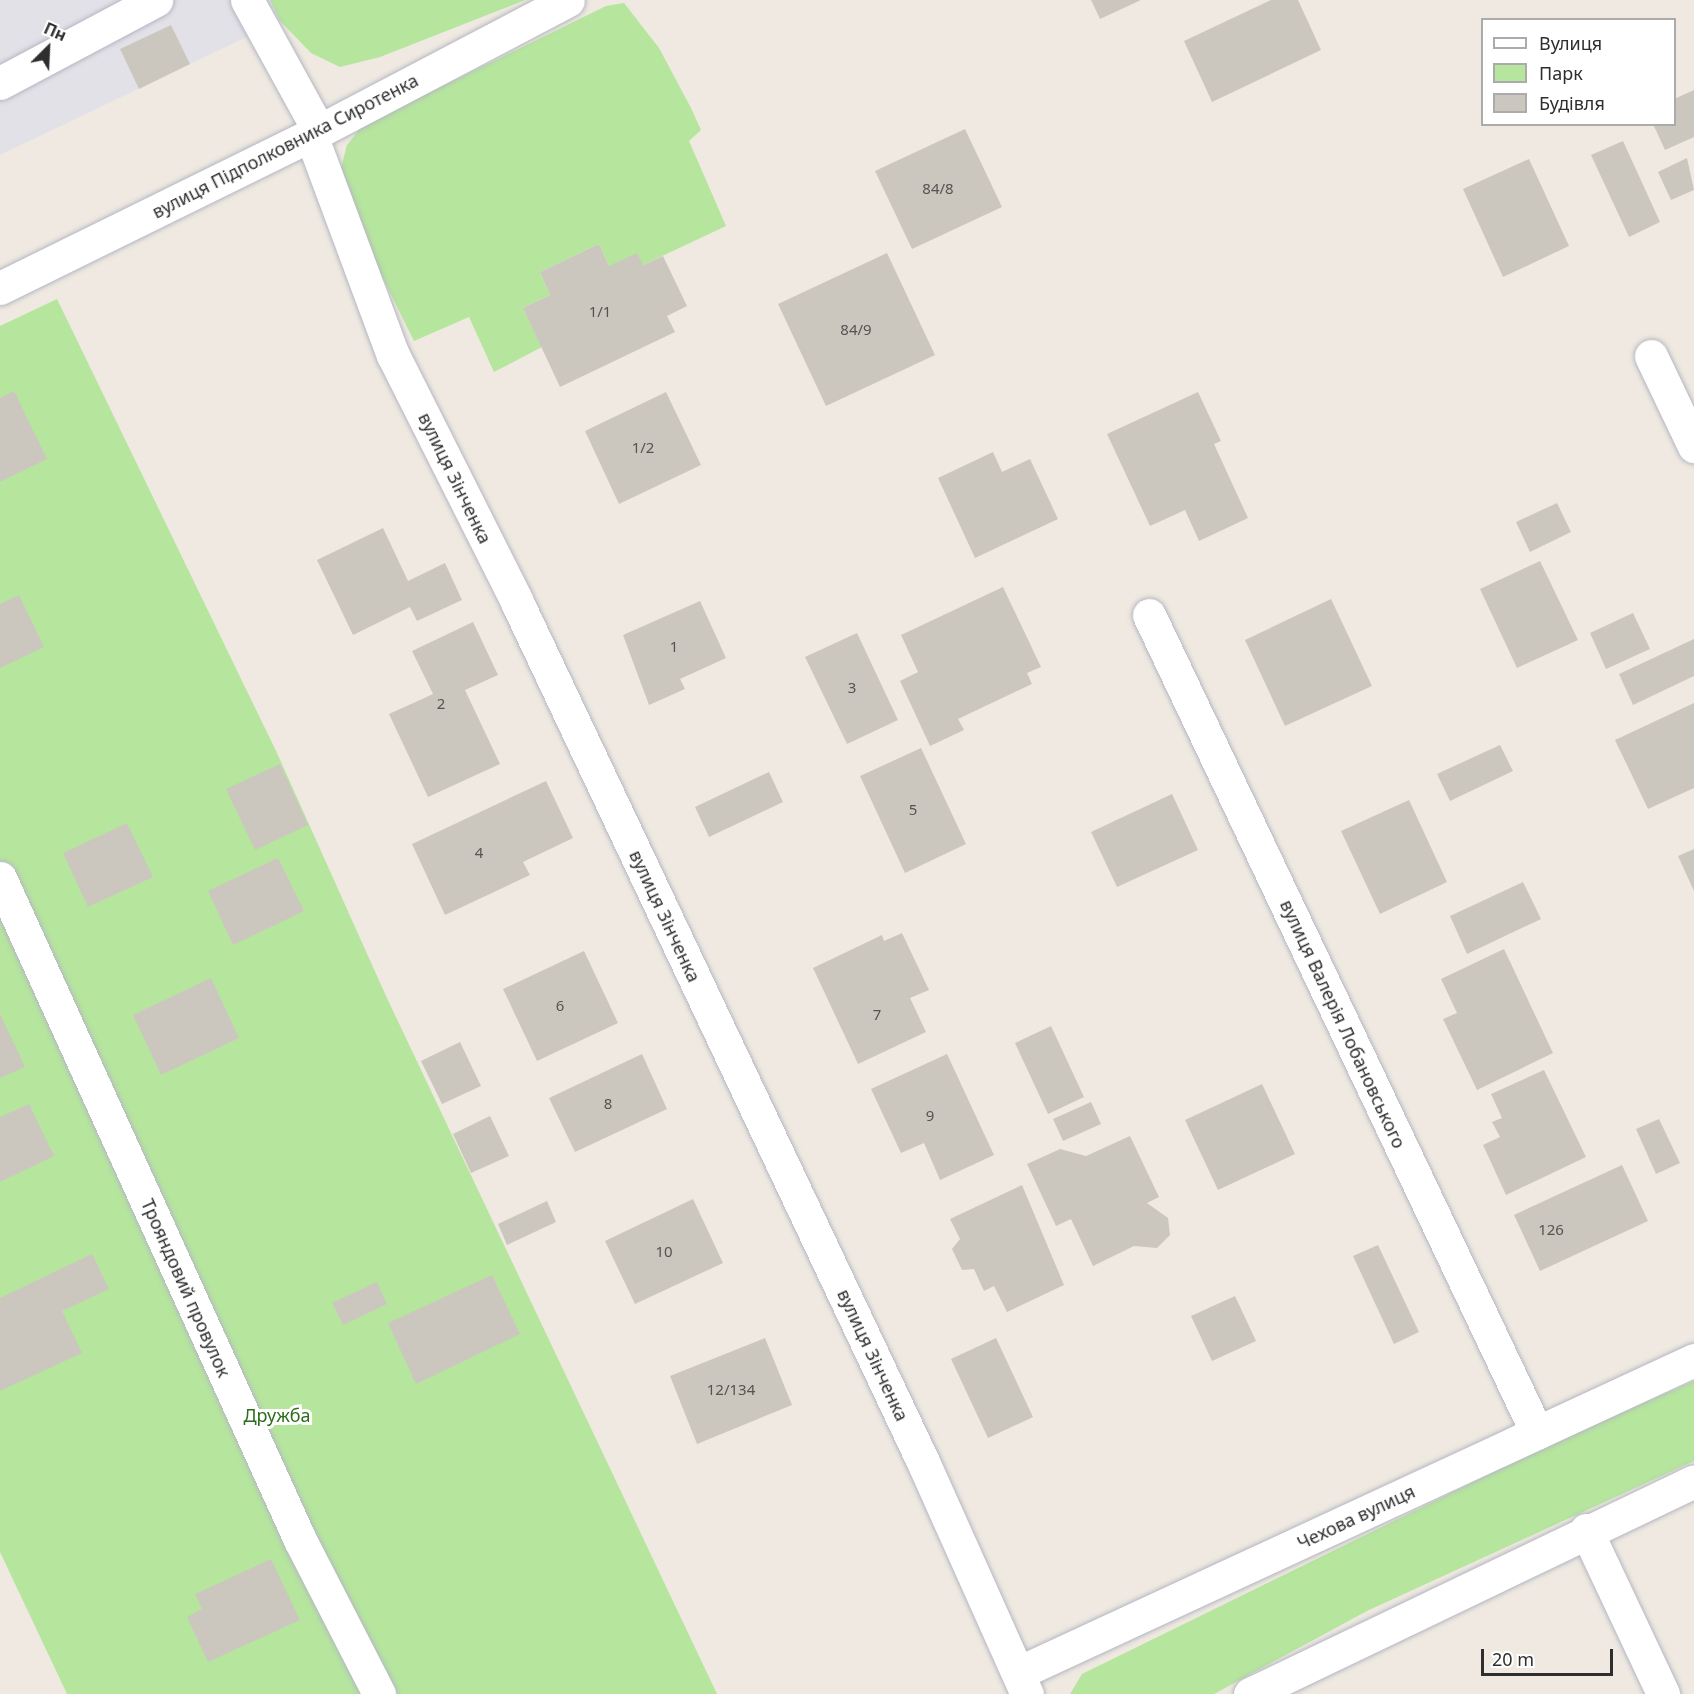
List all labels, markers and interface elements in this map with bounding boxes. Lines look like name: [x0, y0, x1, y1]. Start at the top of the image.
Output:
text: Пн: [40, 17, 70, 46]
north arrow: [18, 18, 78, 78]
legend: [1481, 18, 1676, 126]
text: Вулиця: [1539, 31, 1602, 55]
text: Парк: [1539, 61, 1583, 85]
street label: вулиця Підполковника Сиротенка: [148, 69, 422, 223]
text: Будівля: [1539, 91, 1605, 115]
house number: 84/8: [922, 180, 954, 198]
house number: 1/1: [589, 303, 611, 321]
house number: 84/9: [840, 321, 872, 339]
street label: вулиця Зінченка: [414, 409, 496, 547]
house number: 1/2: [632, 439, 654, 457]
house number: 1: [670, 638, 678, 656]
house number: 3: [848, 679, 856, 697]
house number: 2: [437, 695, 445, 713]
house number: 5: [909, 801, 917, 819]
house number: 4: [475, 844, 483, 862]
street label: вулиця Зінченка: [625, 847, 705, 985]
street label: вулиця Валерія Лобановського: [1276, 896, 1410, 1152]
house number: 6: [556, 997, 564, 1015]
house number: 7: [873, 1006, 881, 1024]
house number: 8: [604, 1095, 612, 1113]
house number: 9: [926, 1107, 934, 1125]
street label: Трояндовий провулок: [137, 1196, 235, 1380]
house number: 126: [1538, 1221, 1564, 1239]
house number: 10: [655, 1243, 673, 1261]
street label: вулиця Зінченка: [833, 1286, 913, 1424]
house number: 12/134: [707, 1381, 755, 1399]
park label: Дружба: [243, 1404, 311, 1426]
street label: Чехова вулиця: [1294, 1480, 1418, 1554]
scale bar: [1484, 1637, 1616, 1675]
text: 20 m: [1492, 1647, 1534, 1671]

